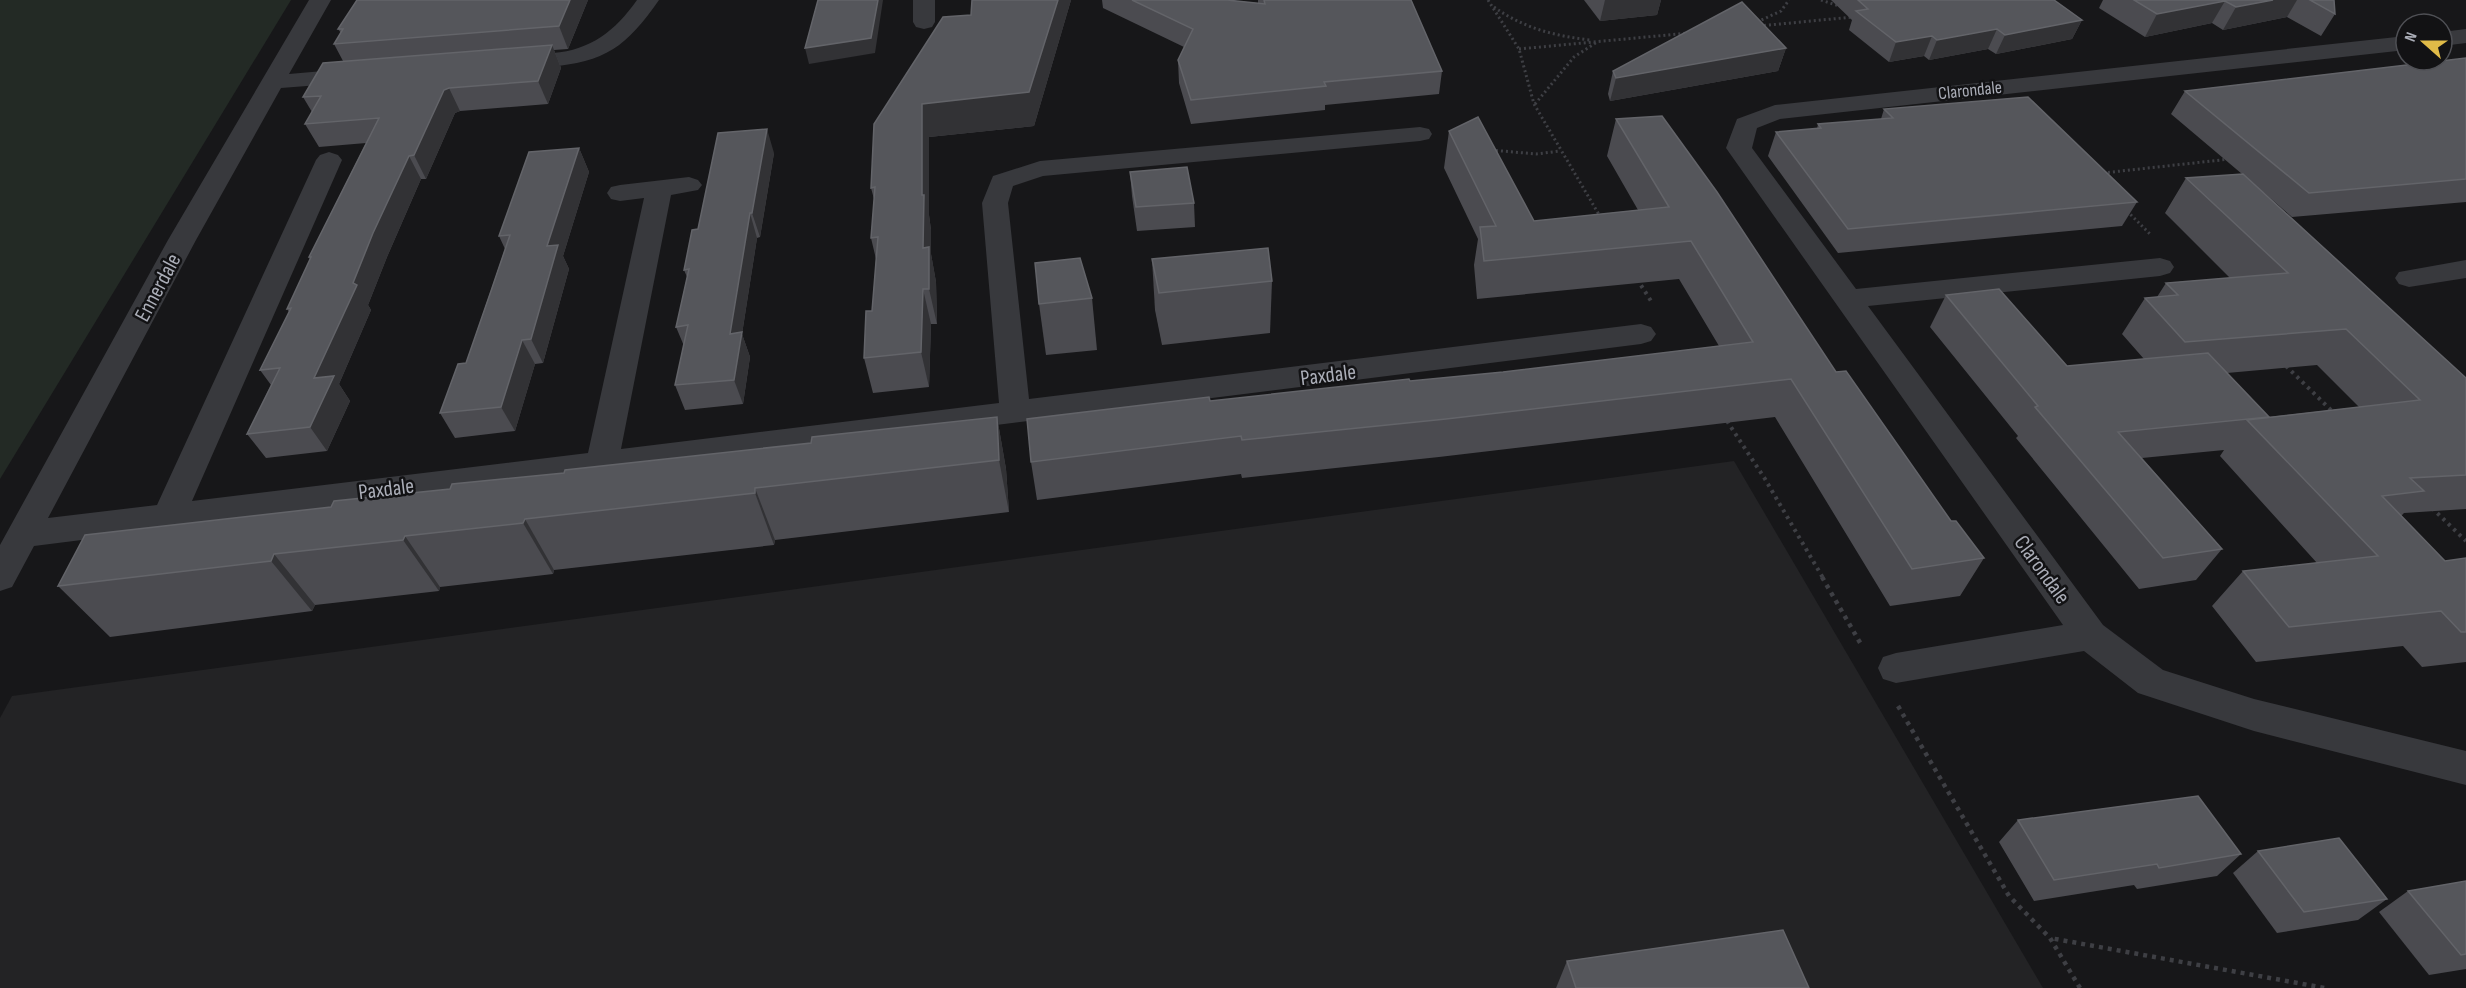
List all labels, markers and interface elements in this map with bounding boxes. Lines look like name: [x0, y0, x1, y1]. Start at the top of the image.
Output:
north arrow: [2394, 12, 2454, 72]
text: N: [2401, 30, 2422, 45]
street label: Clarondale: [1937, 77, 2003, 104]
street label: Ennerdale: [129, 249, 187, 326]
street label: Paxdale: [1299, 359, 1358, 392]
street label: Paxdale: [357, 473, 416, 506]
street label: Clarondale: [2008, 530, 2076, 610]

